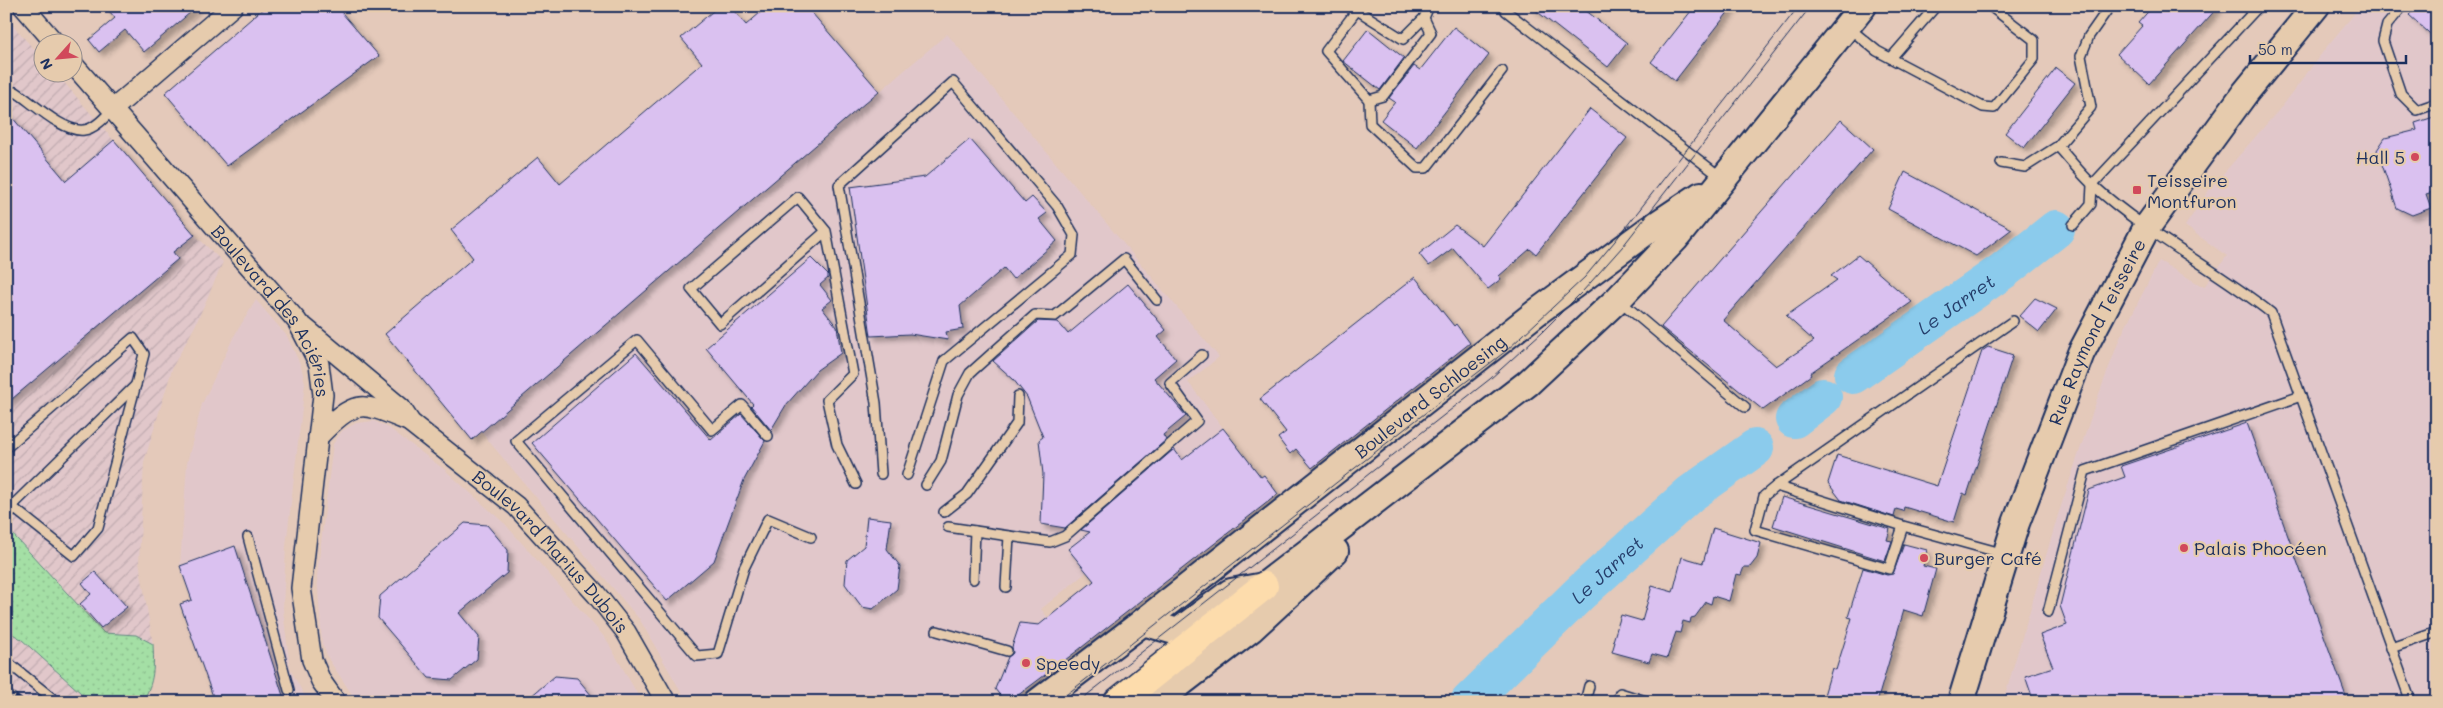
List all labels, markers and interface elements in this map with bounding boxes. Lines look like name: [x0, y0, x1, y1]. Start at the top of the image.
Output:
north arrow: [32, 32, 82, 82]
scale bar: [2250, 32, 2407, 64]
text: 50 m: [2258, 39, 2293, 59]
text: N: [35, 55, 57, 73]
place label: Hall 5: [2356, 145, 2405, 169]
marker: Hall 5: [2409, 151, 2421, 163]
place label: Teisseire Montfuron: [2147, 168, 2236, 213]
marker: Teisseire Montfuron: [2131, 184, 2143, 196]
street label: Boulevard des Aciéries: [206, 220, 335, 398]
street label: Rue Raymond Teisseire: [2043, 234, 2151, 428]
water label: Le Jarret: [1912, 268, 1999, 339]
street label: Boulevard Schloesing: [1349, 329, 1511, 463]
street label: Boulevard Marius Dubois: [468, 464, 634, 638]
water label: Le Jarret: [1565, 530, 1648, 608]
place label: Palais Phocéen: [2194, 536, 2327, 560]
marker: Palais Phocéen: [2178, 542, 2190, 554]
place label: Burger Café: [1934, 546, 2042, 570]
marker: Burger Café: [1918, 552, 1930, 564]
place label: Speedy: [1036, 651, 1100, 675]
marker: Speedy: [1020, 657, 1032, 669]

